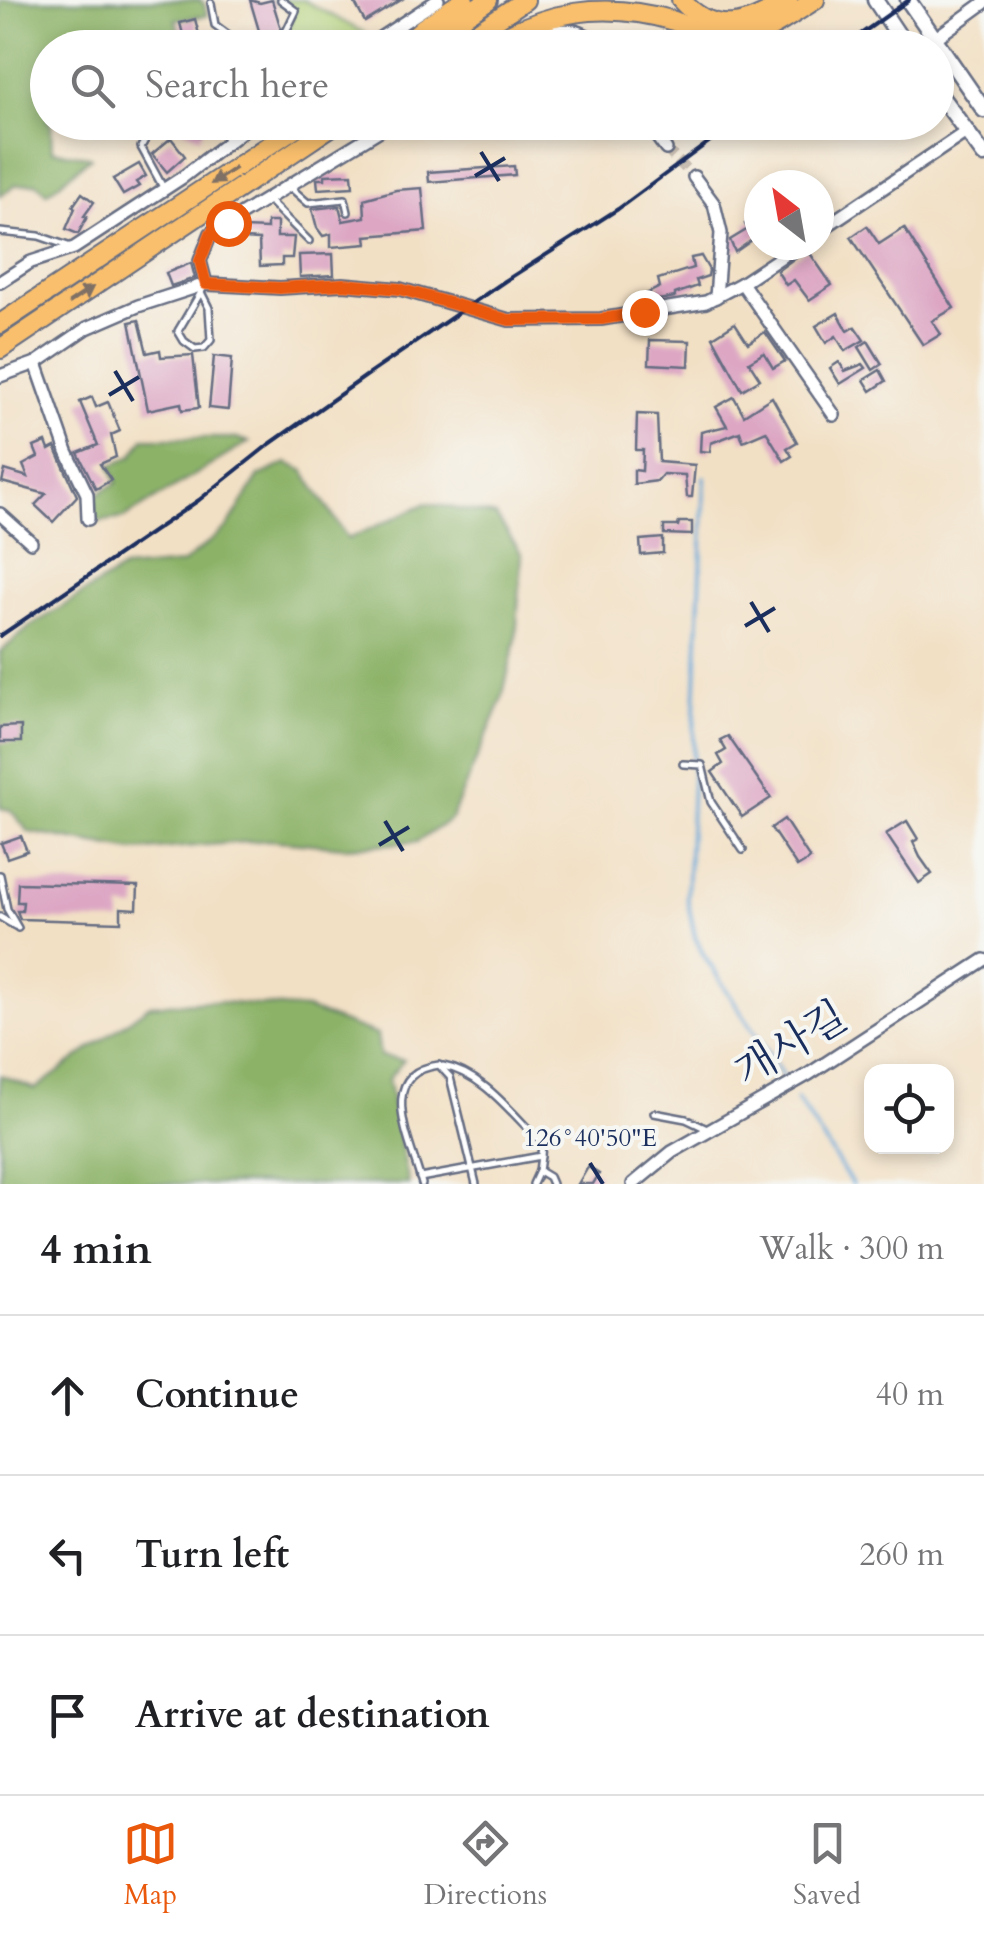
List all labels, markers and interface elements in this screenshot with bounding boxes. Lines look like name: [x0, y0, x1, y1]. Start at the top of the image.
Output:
search box: [30, 30, 954, 140]
icon: search: [65, 58, 120, 113]
text: Search here: [145, 59, 329, 111]
one-way arrow: [209, 167, 236, 185]
north arrow: [744, 170, 834, 260]
route start: [206, 201, 252, 247]
one-way arrow: [67, 286, 95, 305]
route end: [622, 290, 668, 336]
street label: 개사길: [724, 988, 858, 1100]
map controls: [864, 1064, 954, 1154]
button: locate: [864, 1064, 954, 1154]
text: 126°40'50"E: [523, 1121, 657, 1155]
text: 4 min: [40, 1221, 152, 1278]
text: Walk · 300 m: [759, 1227, 944, 1271]
icon: ahead: [40, 1368, 95, 1423]
text: Continue: [135, 1369, 299, 1421]
text: 40 m: [876, 1373, 944, 1417]
icon: left: [40, 1528, 95, 1583]
text: Turn left: [135, 1529, 289, 1581]
text: 260 m: [859, 1533, 944, 1577]
icon: arrive: [40, 1688, 95, 1743]
text: Arrive at destination: [135, 1689, 490, 1741]
tab: Map: [123, 1816, 178, 1914]
tab: Directions: [424, 1816, 547, 1914]
tab: Saved: [793, 1816, 861, 1914]

